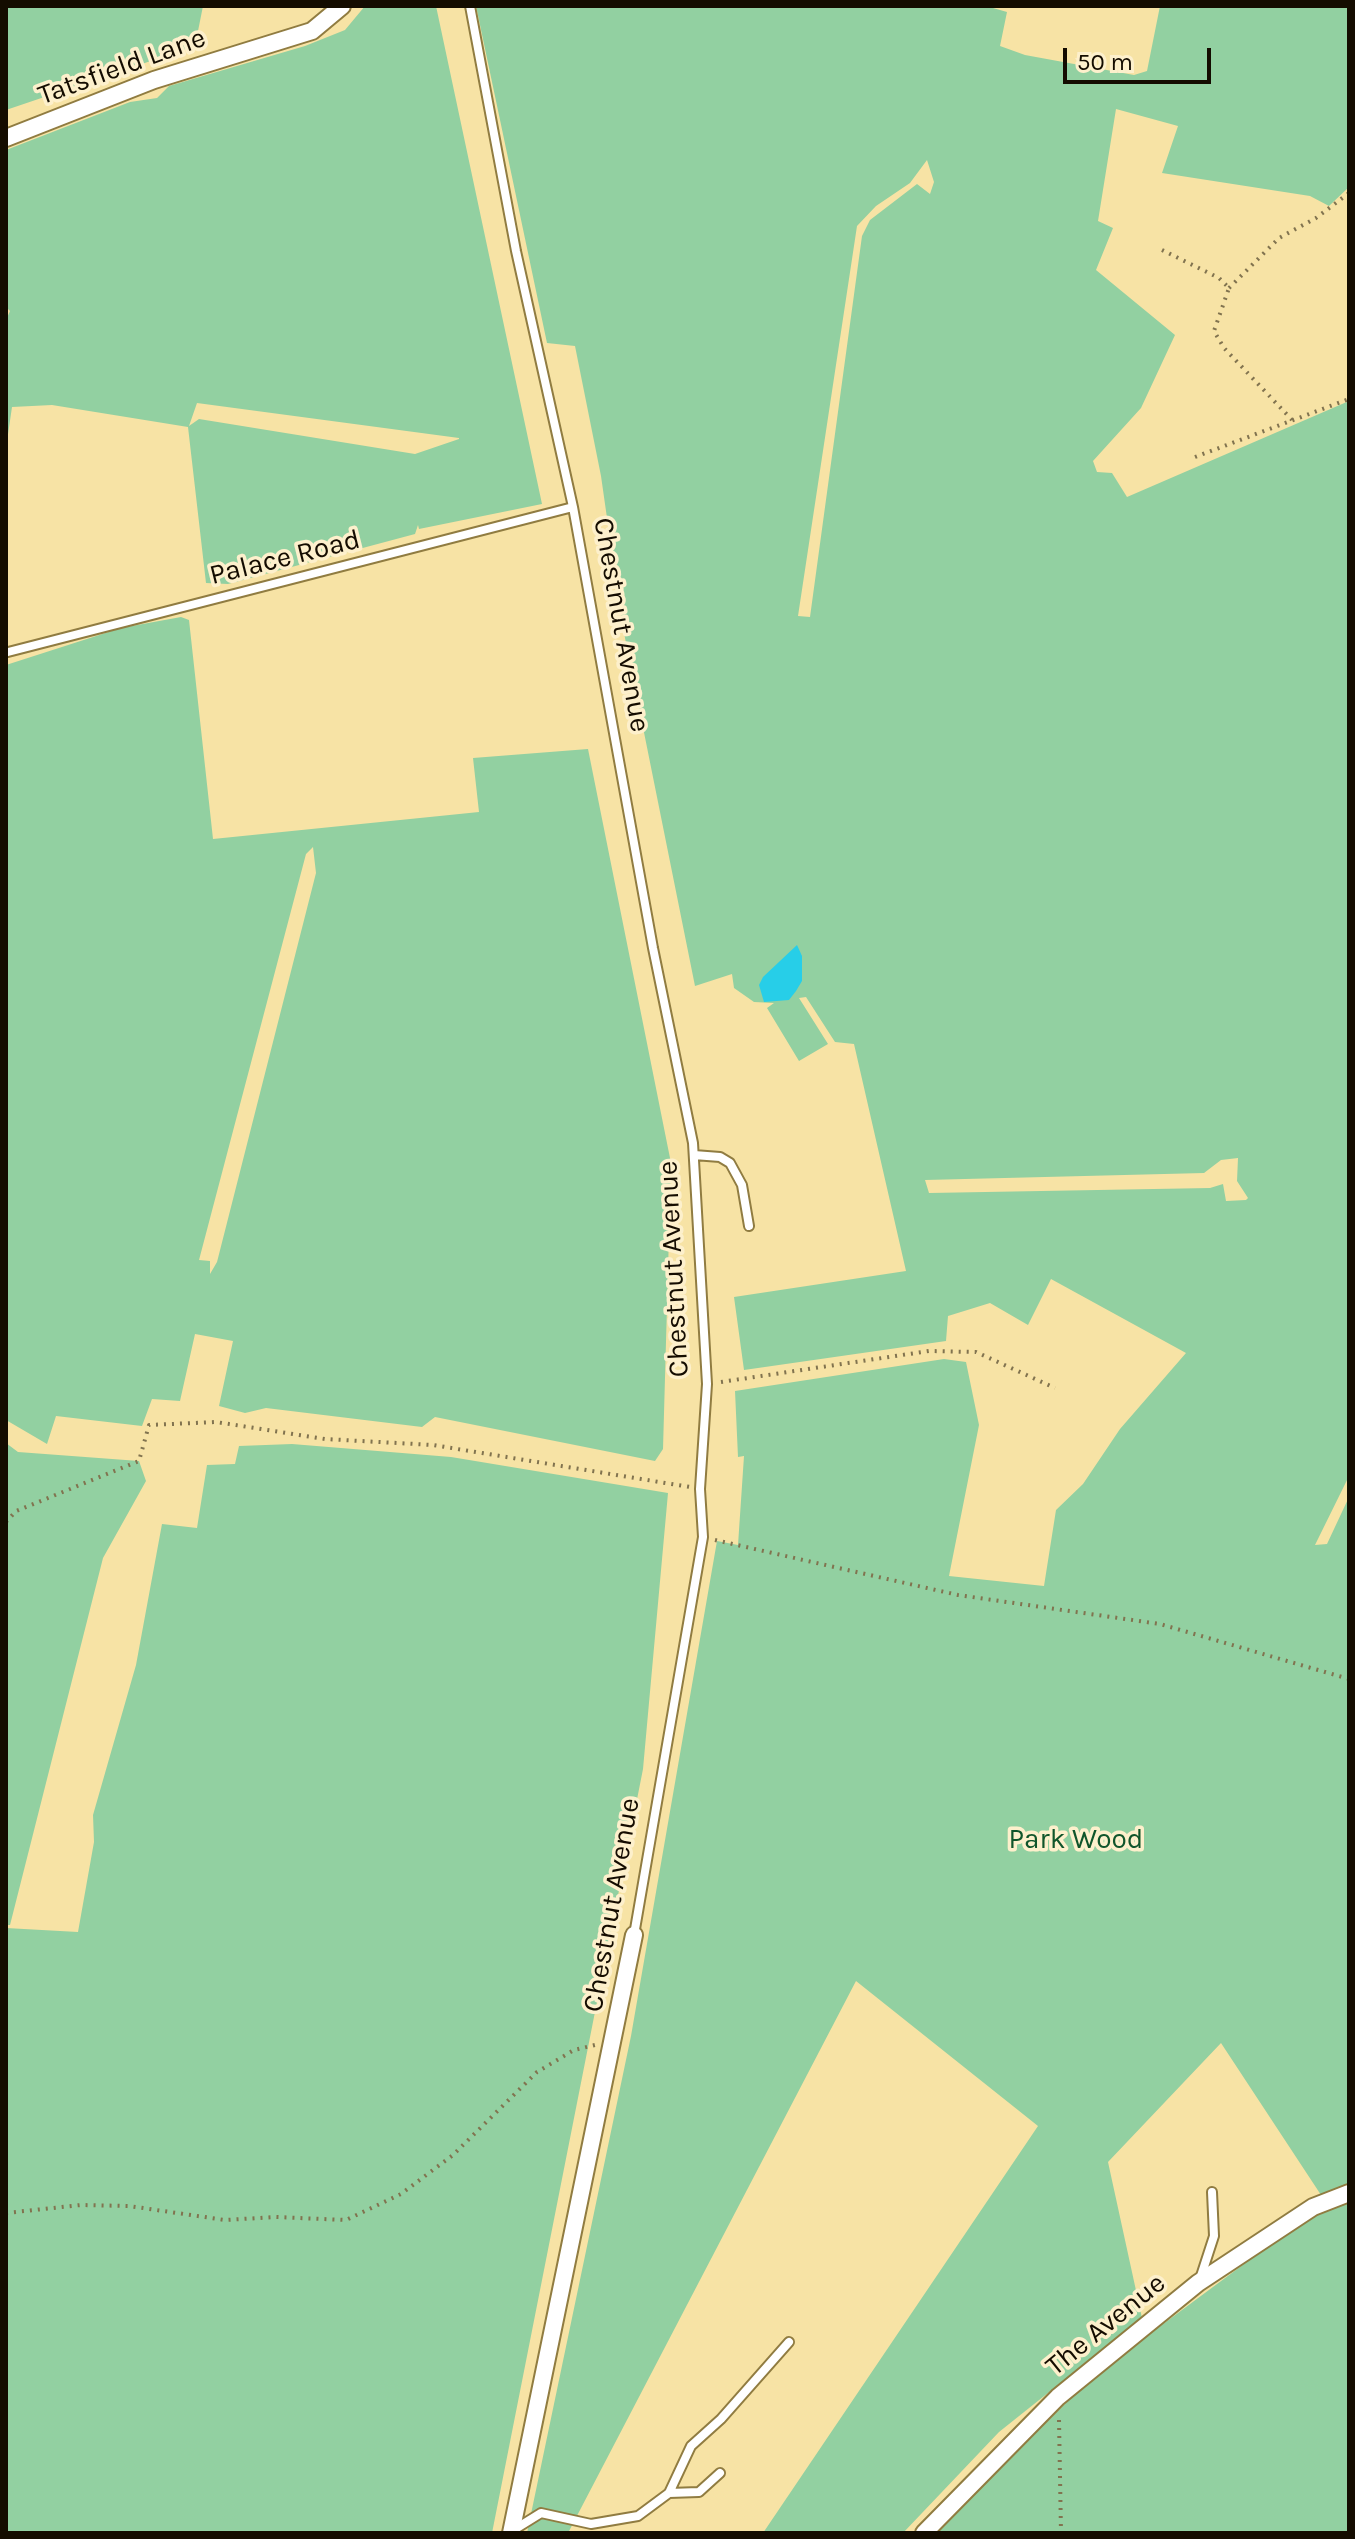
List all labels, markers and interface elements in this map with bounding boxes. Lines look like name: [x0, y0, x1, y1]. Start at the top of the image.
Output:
street label: Tatsfield Lane: [34, 21, 210, 113]
scale bar: [1067, 32, 1215, 82]
text: 50 m: [1077, 48, 1133, 76]
street label: Chestnut Avenue: [586, 515, 656, 735]
street label: Palace Road: [206, 523, 364, 593]
street label: Chestnut Avenue: [652, 1160, 696, 1378]
street label: Chestnut Avenue: [577, 1795, 647, 2015]
park label: Park Wood: [1009, 1823, 1143, 1857]
street label: The Avenue: [1039, 2267, 1173, 2383]

